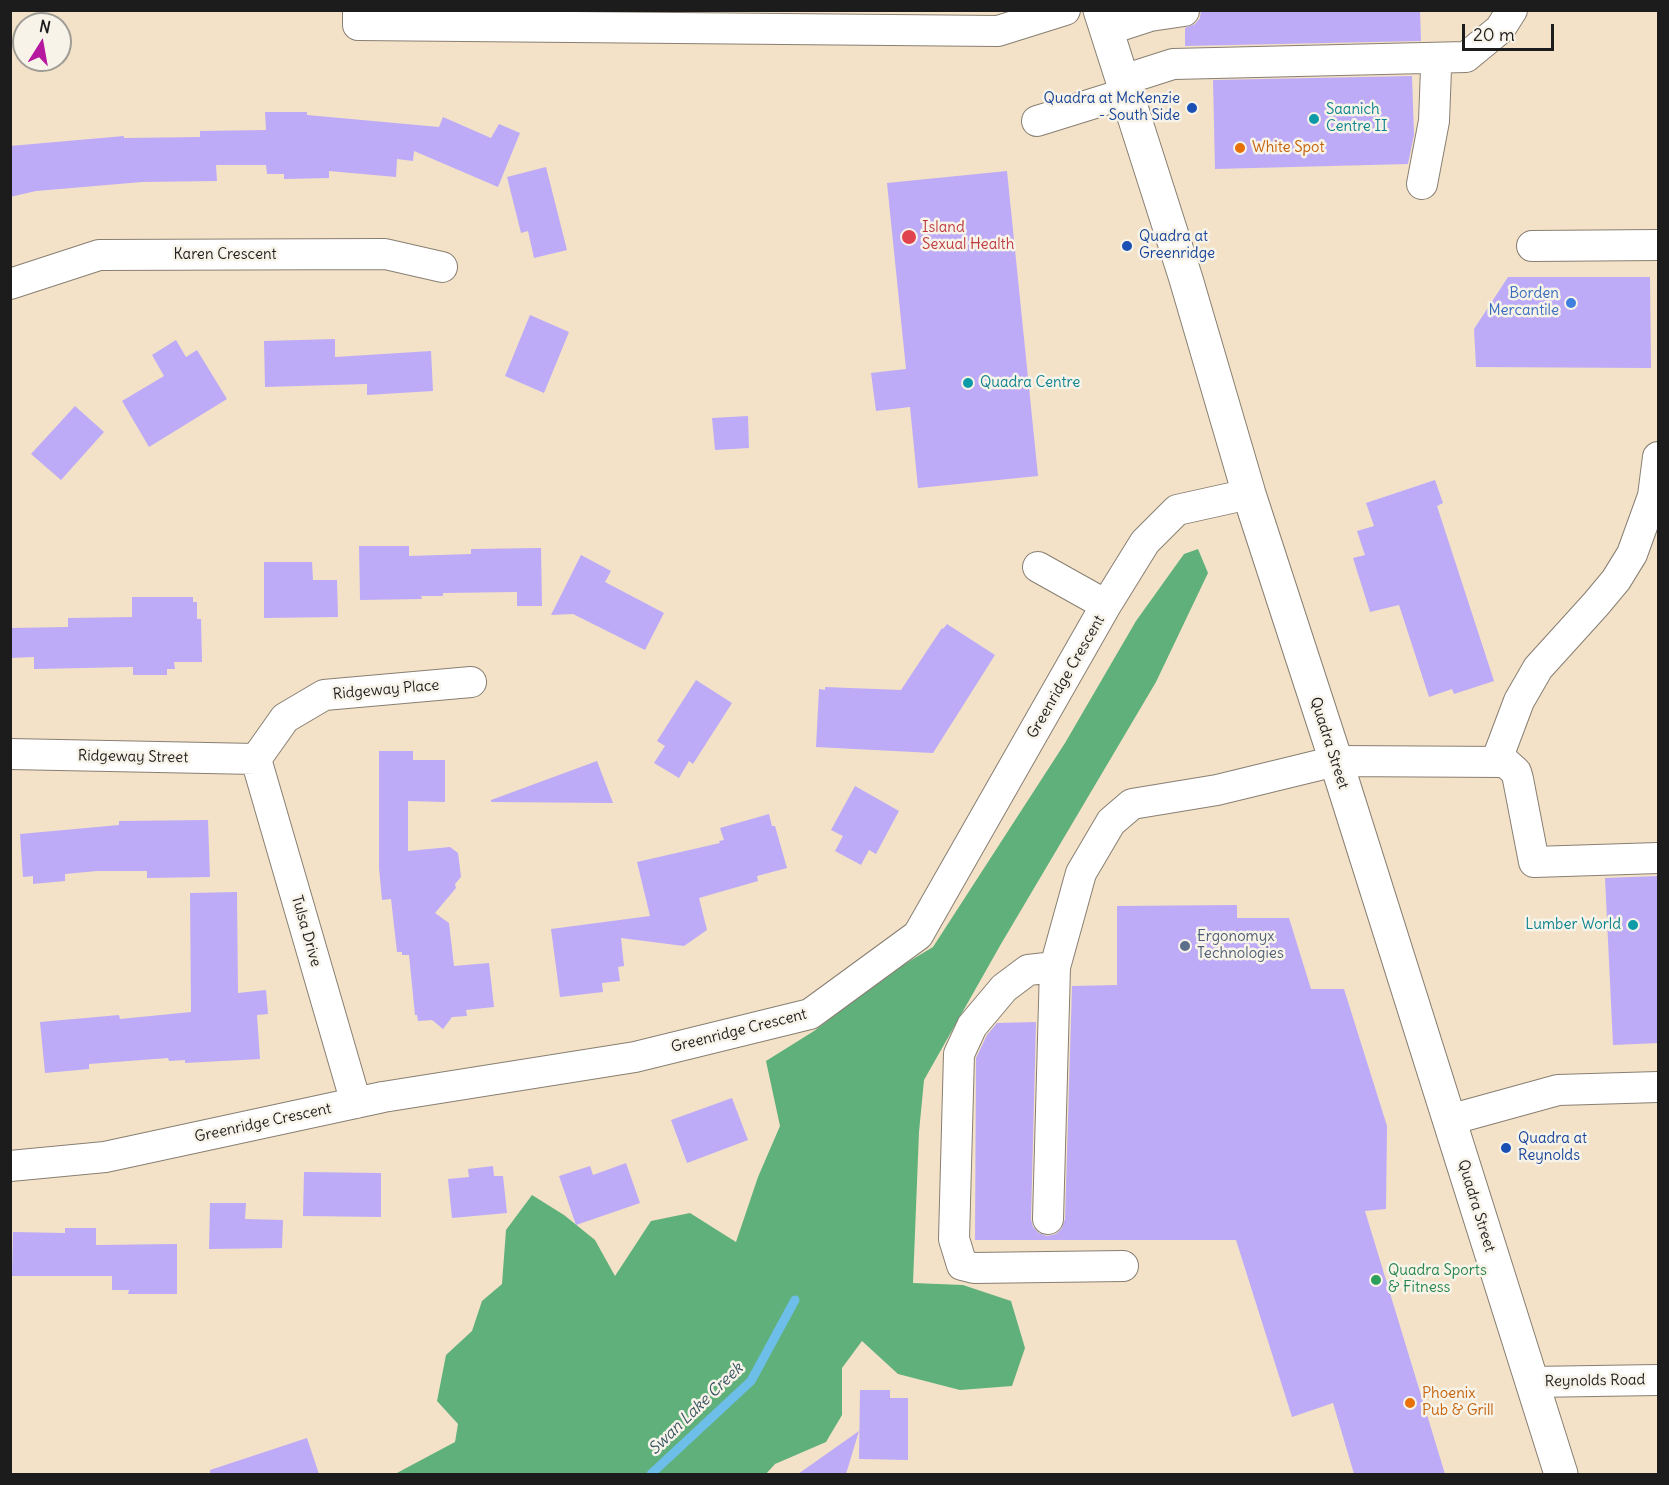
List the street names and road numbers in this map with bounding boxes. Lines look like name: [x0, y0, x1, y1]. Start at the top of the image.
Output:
street label: Karen Crescent: [173, 246, 277, 264]
street label: Greenridge Crescent: [1023, 612, 1109, 742]
street label: Ridgeway Place: [332, 676, 440, 704]
street label: Quadra Street: [1306, 695, 1352, 791]
street label: Ridgeway Street: [78, 747, 188, 767]
street label: Tulsa Drive: [287, 893, 325, 969]
street label: Greenridge Crescent: [669, 1005, 809, 1057]
street label: Greenridge Crescent: [193, 1100, 333, 1146]
street label: Quadra Street: [1453, 1158, 1499, 1254]
street label: Reynolds Road: [1545, 1371, 1645, 1391]

